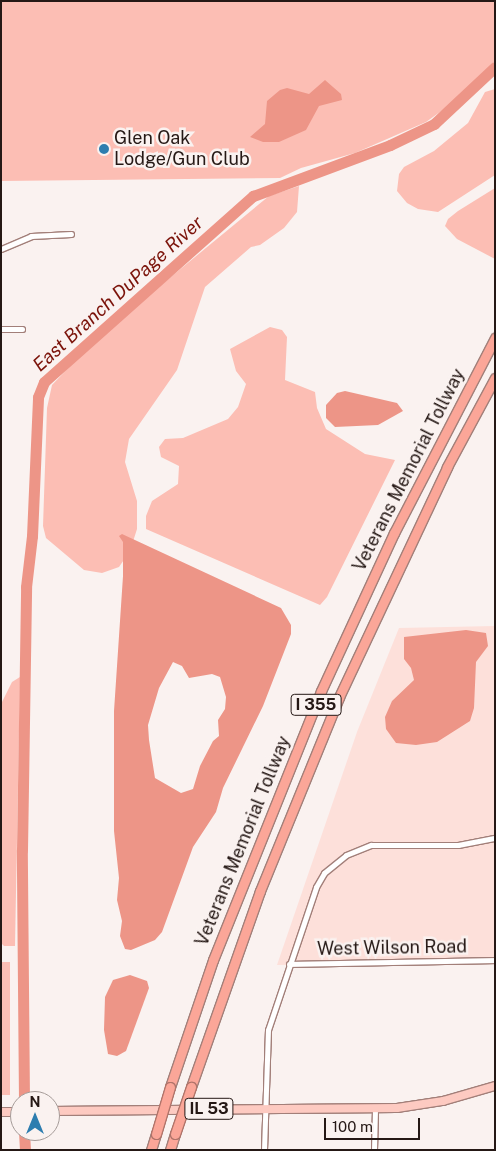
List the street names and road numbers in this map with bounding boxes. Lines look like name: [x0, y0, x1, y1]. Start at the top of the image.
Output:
street label: Veterans Memorial Tollway: [348, 365, 470, 575]
road number: I 355: [290, 692, 342, 718]
street label: Veterans Memorial Tollway: [191, 733, 295, 949]
street label: West Wilson Road: [317, 936, 467, 960]
road number: IL 53: [184, 1096, 234, 1122]

